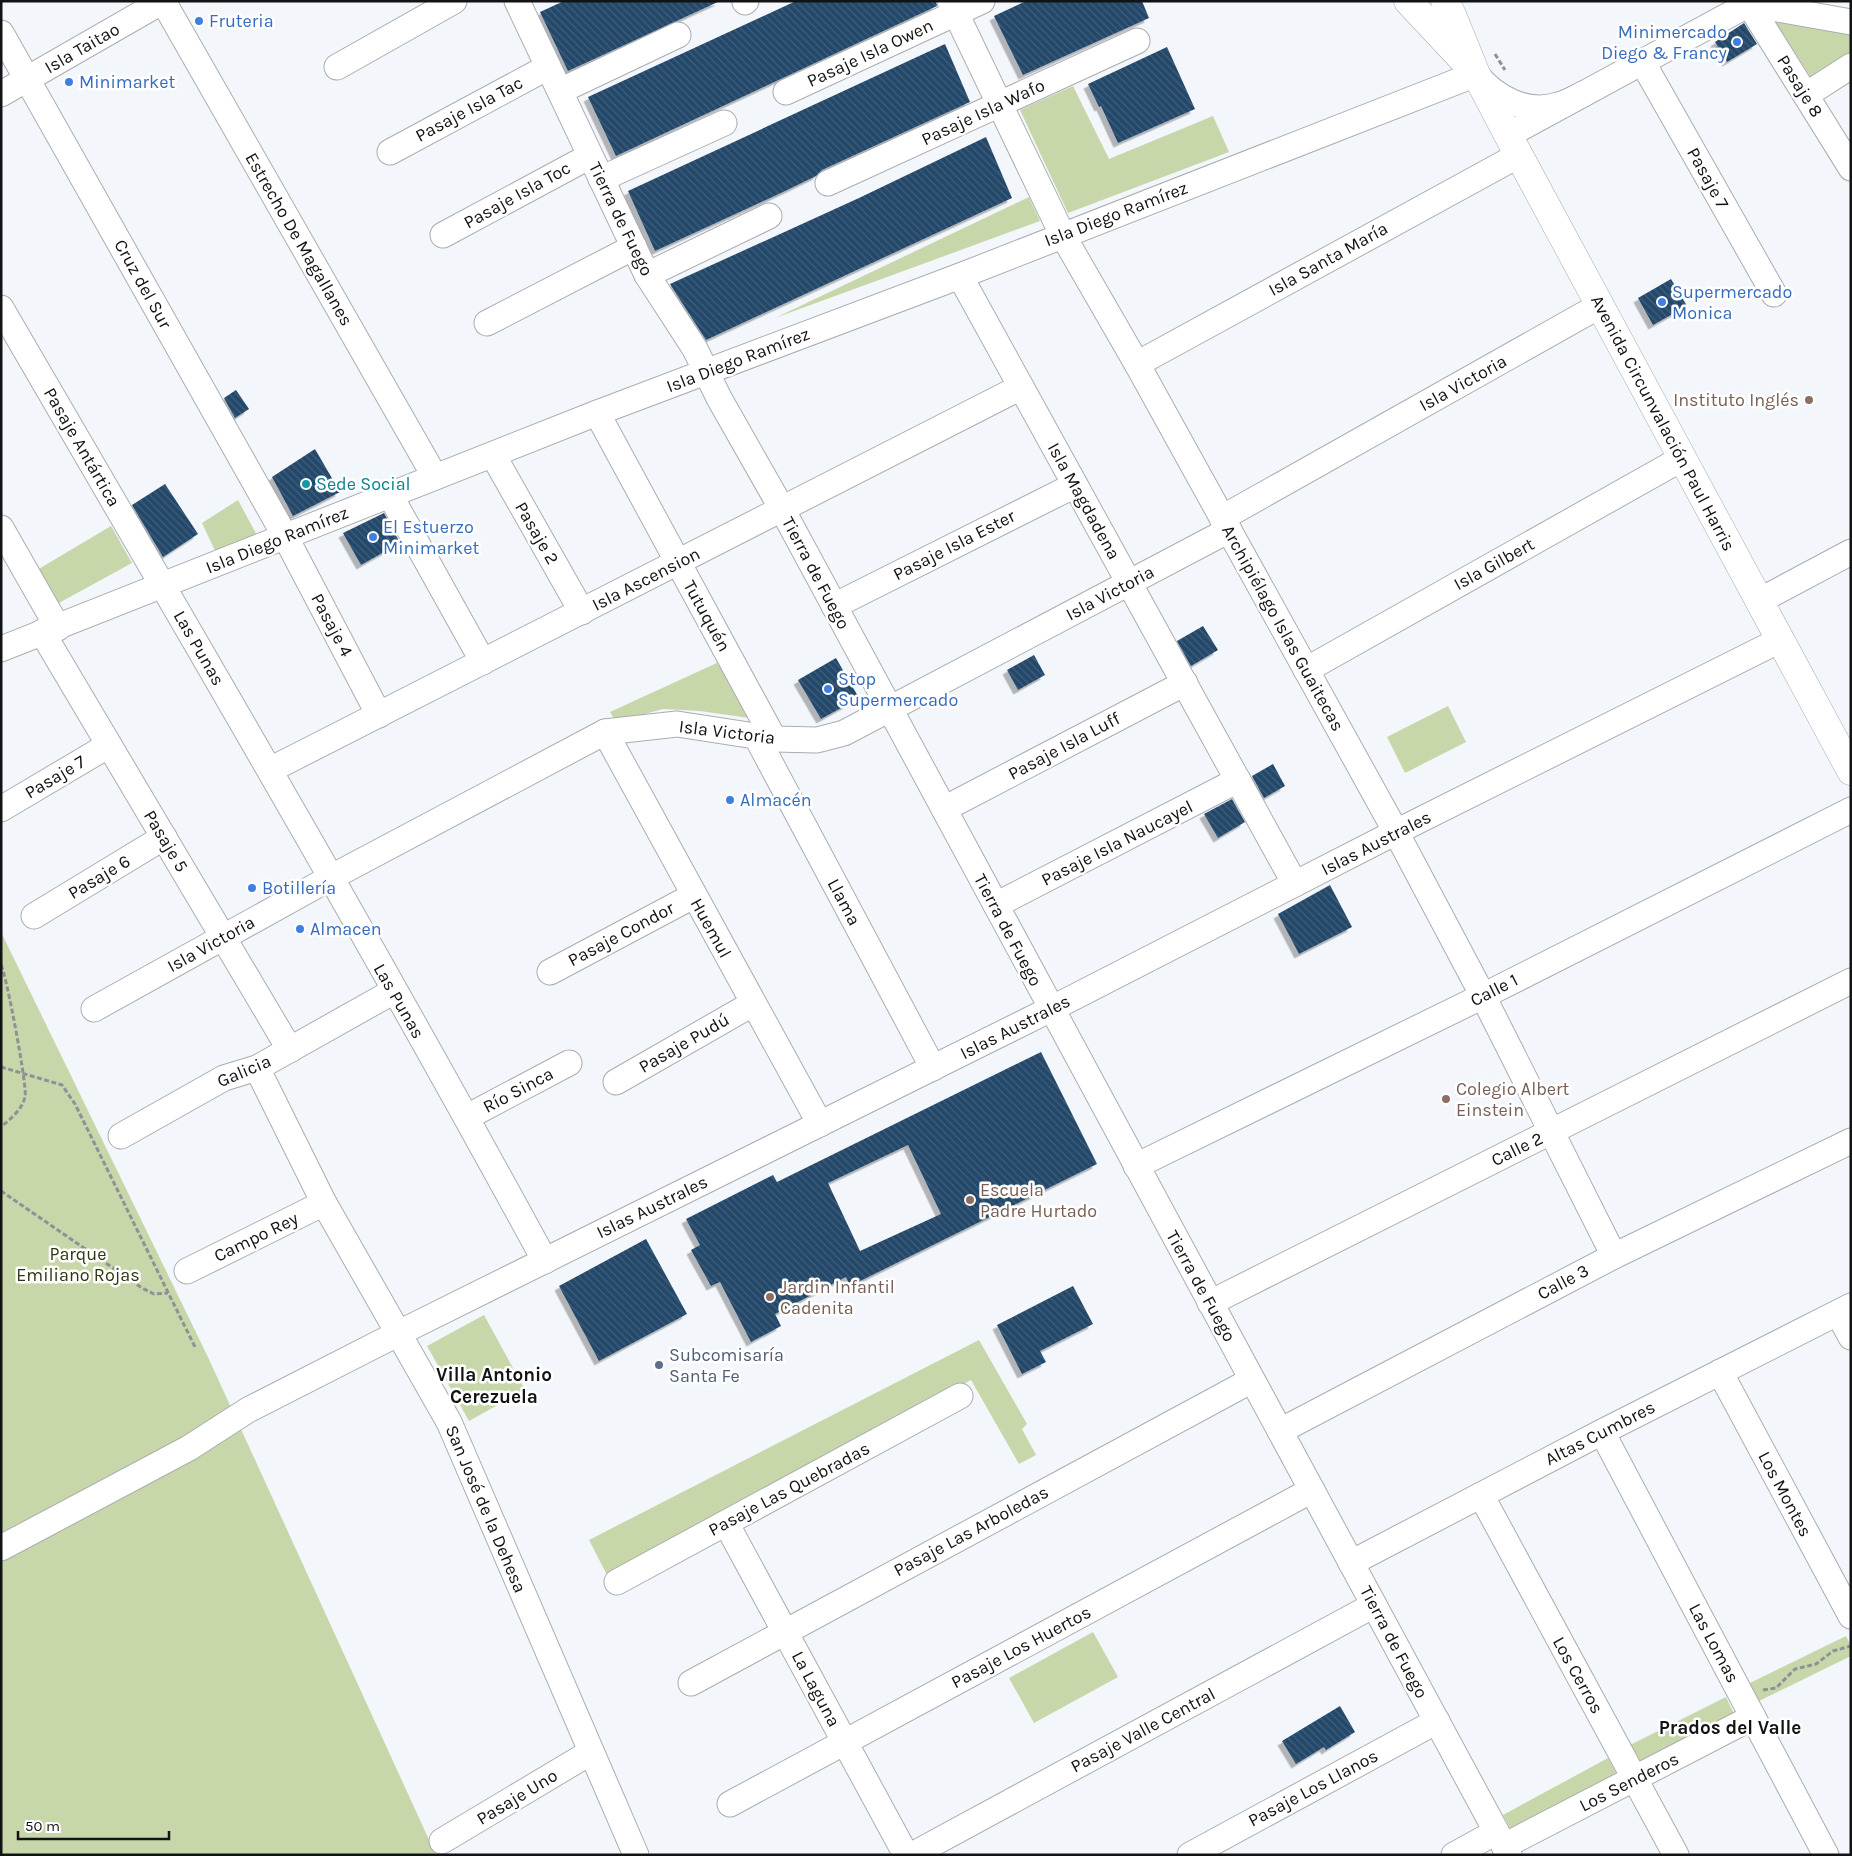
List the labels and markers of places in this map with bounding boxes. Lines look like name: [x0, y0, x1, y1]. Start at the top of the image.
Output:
place label: Fruteria: [209, 10, 274, 32]
marker: Fruteria: [193, 15, 205, 27]
place label: Minimercado Diego & Francy: [1601, 21, 1728, 64]
marker: Minimercado Diego & Francy: [1731, 36, 1743, 48]
place label: Minimarket: [79, 71, 175, 93]
marker: Minimarket: [63, 76, 75, 88]
place label: Supermercado Monica: [1672, 281, 1792, 324]
marker: Supermercado Monica: [1656, 296, 1668, 308]
place label: Instituto Inglés: [1673, 389, 1799, 411]
marker: Instituto Inglés: [1803, 394, 1815, 406]
place label: Sede Social: [316, 473, 411, 495]
marker: Sede Social: [300, 478, 312, 490]
place label: El Estuerzo Minimarket: [383, 516, 479, 559]
marker: El Estuerzo Minimarket: [367, 531, 379, 543]
place label: Stop Supermercado: [838, 668, 958, 711]
marker: Stop Supermercado: [822, 683, 834, 695]
place label: Almacén: [740, 789, 812, 811]
marker: Almacén: [724, 794, 736, 806]
place label: Botillería: [262, 877, 336, 899]
marker: Botillería: [246, 882, 258, 894]
place label: Almacen: [310, 918, 382, 940]
marker: Almacen: [294, 923, 306, 935]
place label: Colegio Albert Einstein: [1456, 1078, 1570, 1121]
marker: Colegio Albert Einstein: [1440, 1093, 1452, 1105]
place label: Escuela Padre Hurtado: [980, 1179, 1097, 1222]
marker: Escuela Padre Hurtado: [964, 1194, 976, 1206]
place label: Jardin Infantil Cadenita: [780, 1276, 895, 1319]
marker: Jardin Infantil Cadenita: [764, 1291, 776, 1303]
place label: Subcomisaría Santa Fe: [669, 1344, 784, 1387]
marker: Subcomisaría Santa Fe: [653, 1359, 665, 1371]

